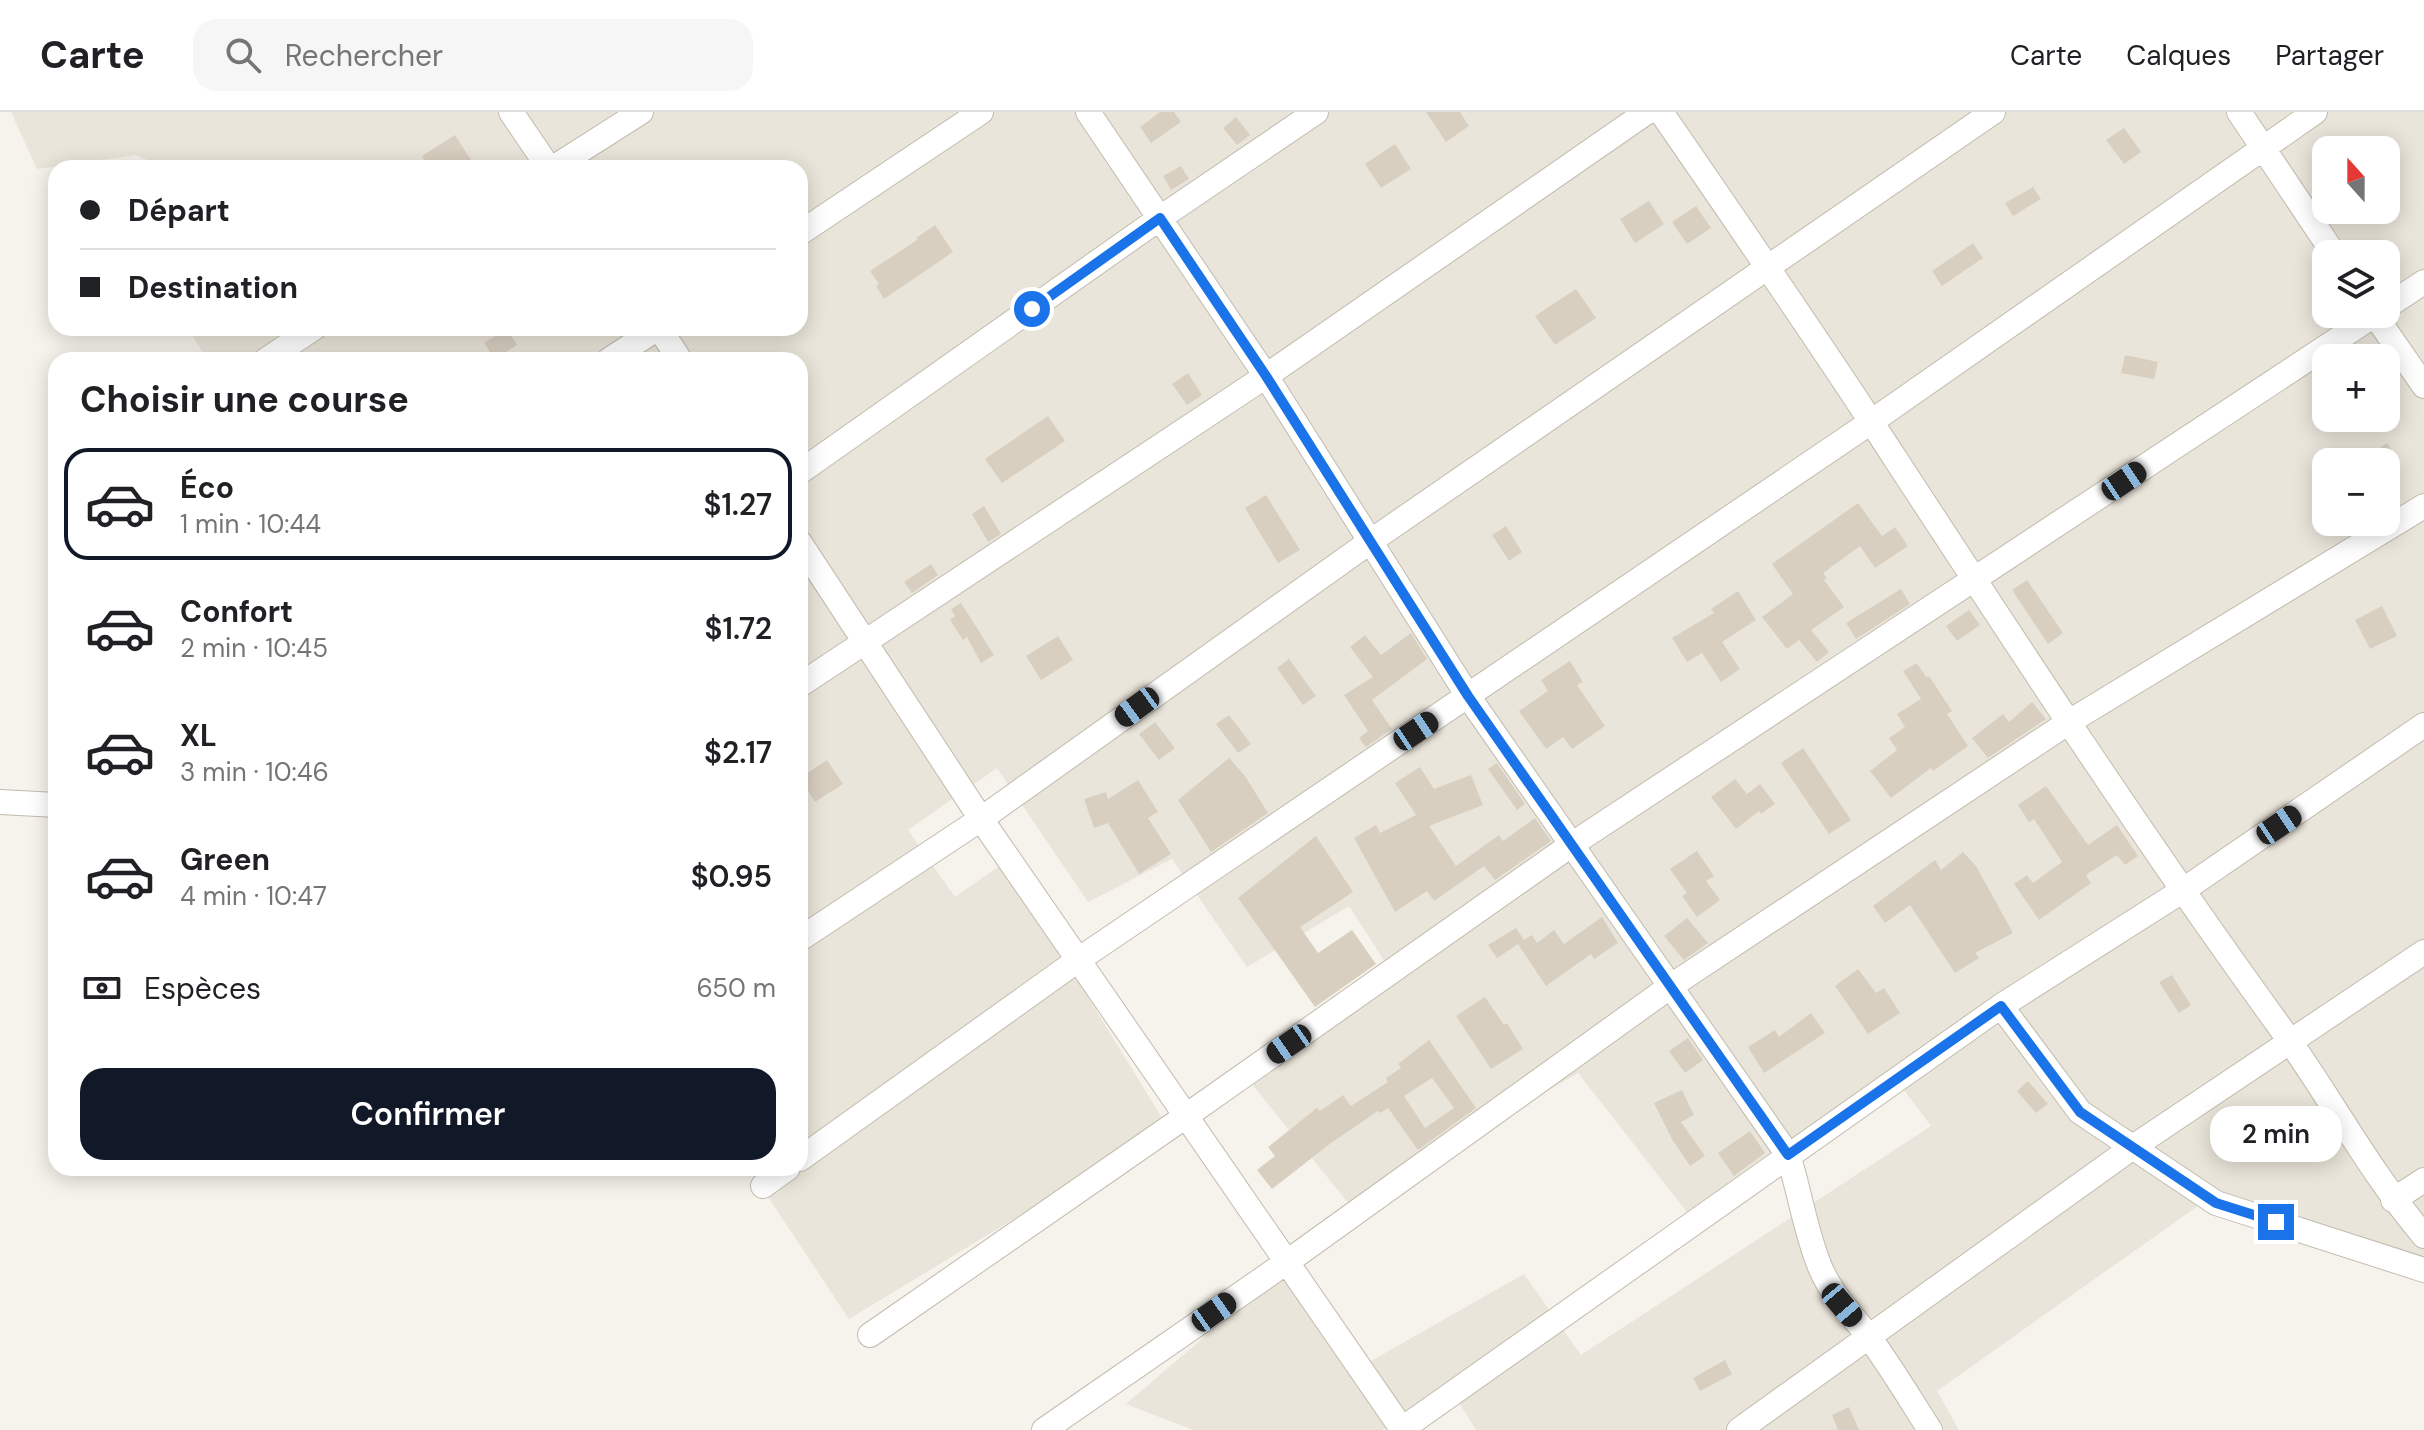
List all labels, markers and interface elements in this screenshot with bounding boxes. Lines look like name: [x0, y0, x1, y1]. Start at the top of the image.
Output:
search box: [193, 19, 753, 91]
text: Carte: [40, 30, 145, 80]
icon: search: [221, 33, 265, 77]
text: Rechercher: [285, 36, 443, 75]
text: Carte: [2010, 37, 2082, 74]
text: Calques: [2126, 37, 2231, 74]
text: Partager: [2275, 37, 2384, 74]
north arrow: [2312, 136, 2400, 224]
map controls: [2312, 136, 2400, 536]
text: Départ: [128, 191, 230, 230]
button: layers: [2312, 240, 2400, 328]
text: Destination: [128, 268, 298, 307]
route start: [1014, 291, 1050, 327]
button: +: [2312, 344, 2400, 432]
text: Choisir une course: [80, 376, 409, 423]
button: −: [2312, 448, 2400, 536]
car: [2097, 458, 2151, 504]
icon: car: [84, 468, 156, 540]
text: Éco: [180, 468, 234, 507]
text: $1.27: [703, 485, 772, 524]
text: 1 min · 10:44: [180, 507, 321, 541]
icon: car: [84, 592, 156, 664]
text: Confort: [180, 592, 293, 631]
text: $1.72: [705, 609, 772, 648]
text: 2 min · 10:45: [180, 631, 328, 665]
car: [1111, 683, 1163, 731]
car: [1389, 708, 1443, 754]
icon: car: [84, 716, 156, 788]
text: XL: [180, 716, 217, 755]
text: $2.17: [704, 733, 772, 772]
text: 3 min · 10:46: [180, 755, 329, 789]
car: [2252, 802, 2306, 848]
icon: car: [84, 840, 156, 912]
text: Green: [180, 840, 270, 879]
text: $0.95: [691, 857, 772, 896]
text: 4 min · 10:47: [180, 879, 327, 913]
icon: cash: [80, 966, 124, 1010]
text: Espèces: [144, 969, 261, 1008]
text: 650 m: [696, 971, 776, 1005]
car: [1262, 1020, 1316, 1068]
button: Confirmer: [80, 1068, 776, 1160]
callout: 2 min: [2210, 1106, 2342, 1162]
text: 2 min: [2242, 1117, 2310, 1151]
route end: [2258, 1204, 2294, 1240]
car: [1817, 1279, 1867, 1331]
car: [1187, 1288, 1241, 1336]

